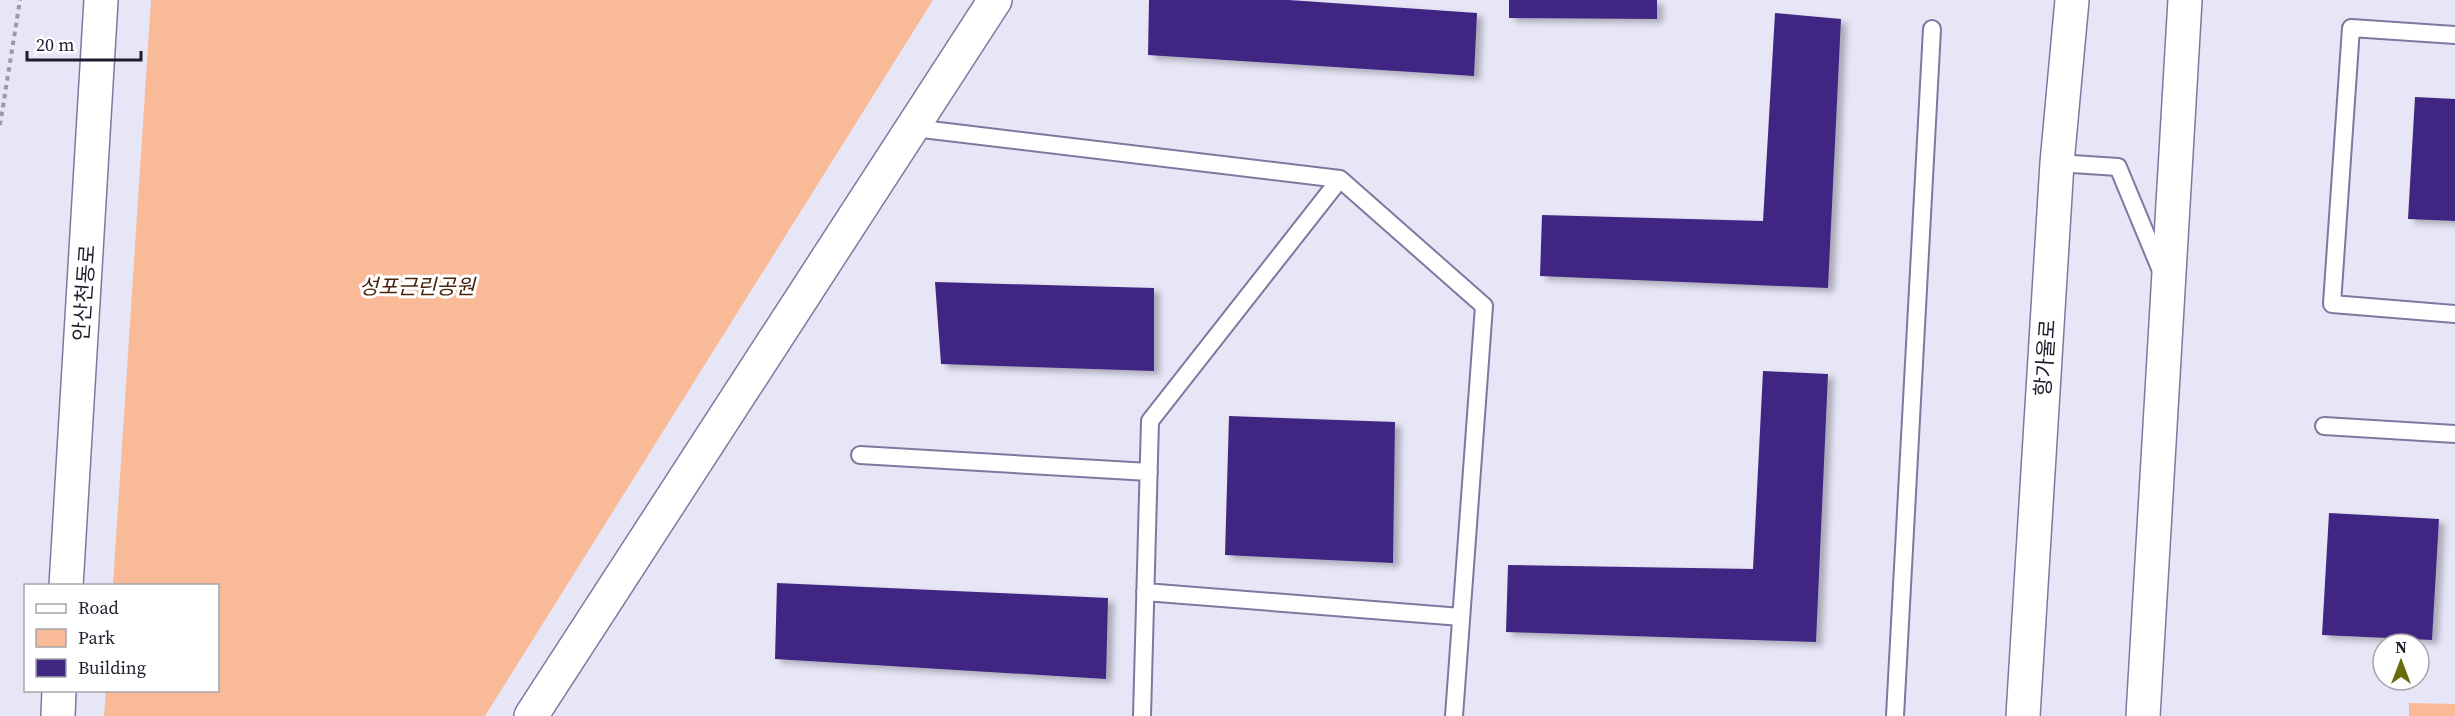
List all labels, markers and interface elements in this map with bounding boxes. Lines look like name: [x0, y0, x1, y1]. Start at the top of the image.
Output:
scale bar: [27, 24, 141, 62]
text: 20 m: [36, 32, 74, 57]
street label: 안산천동로: [66, 244, 102, 342]
park label: 성포근린공원: [359, 272, 477, 301]
street label: 항가울로: [2028, 318, 2062, 398]
legend: [24, 584, 219, 692]
text: Road: [78, 595, 119, 620]
text: Park: [78, 625, 115, 650]
north arrow: [2371, 632, 2431, 692]
text: N: [2395, 636, 2407, 658]
text: Building: [78, 655, 146, 680]

